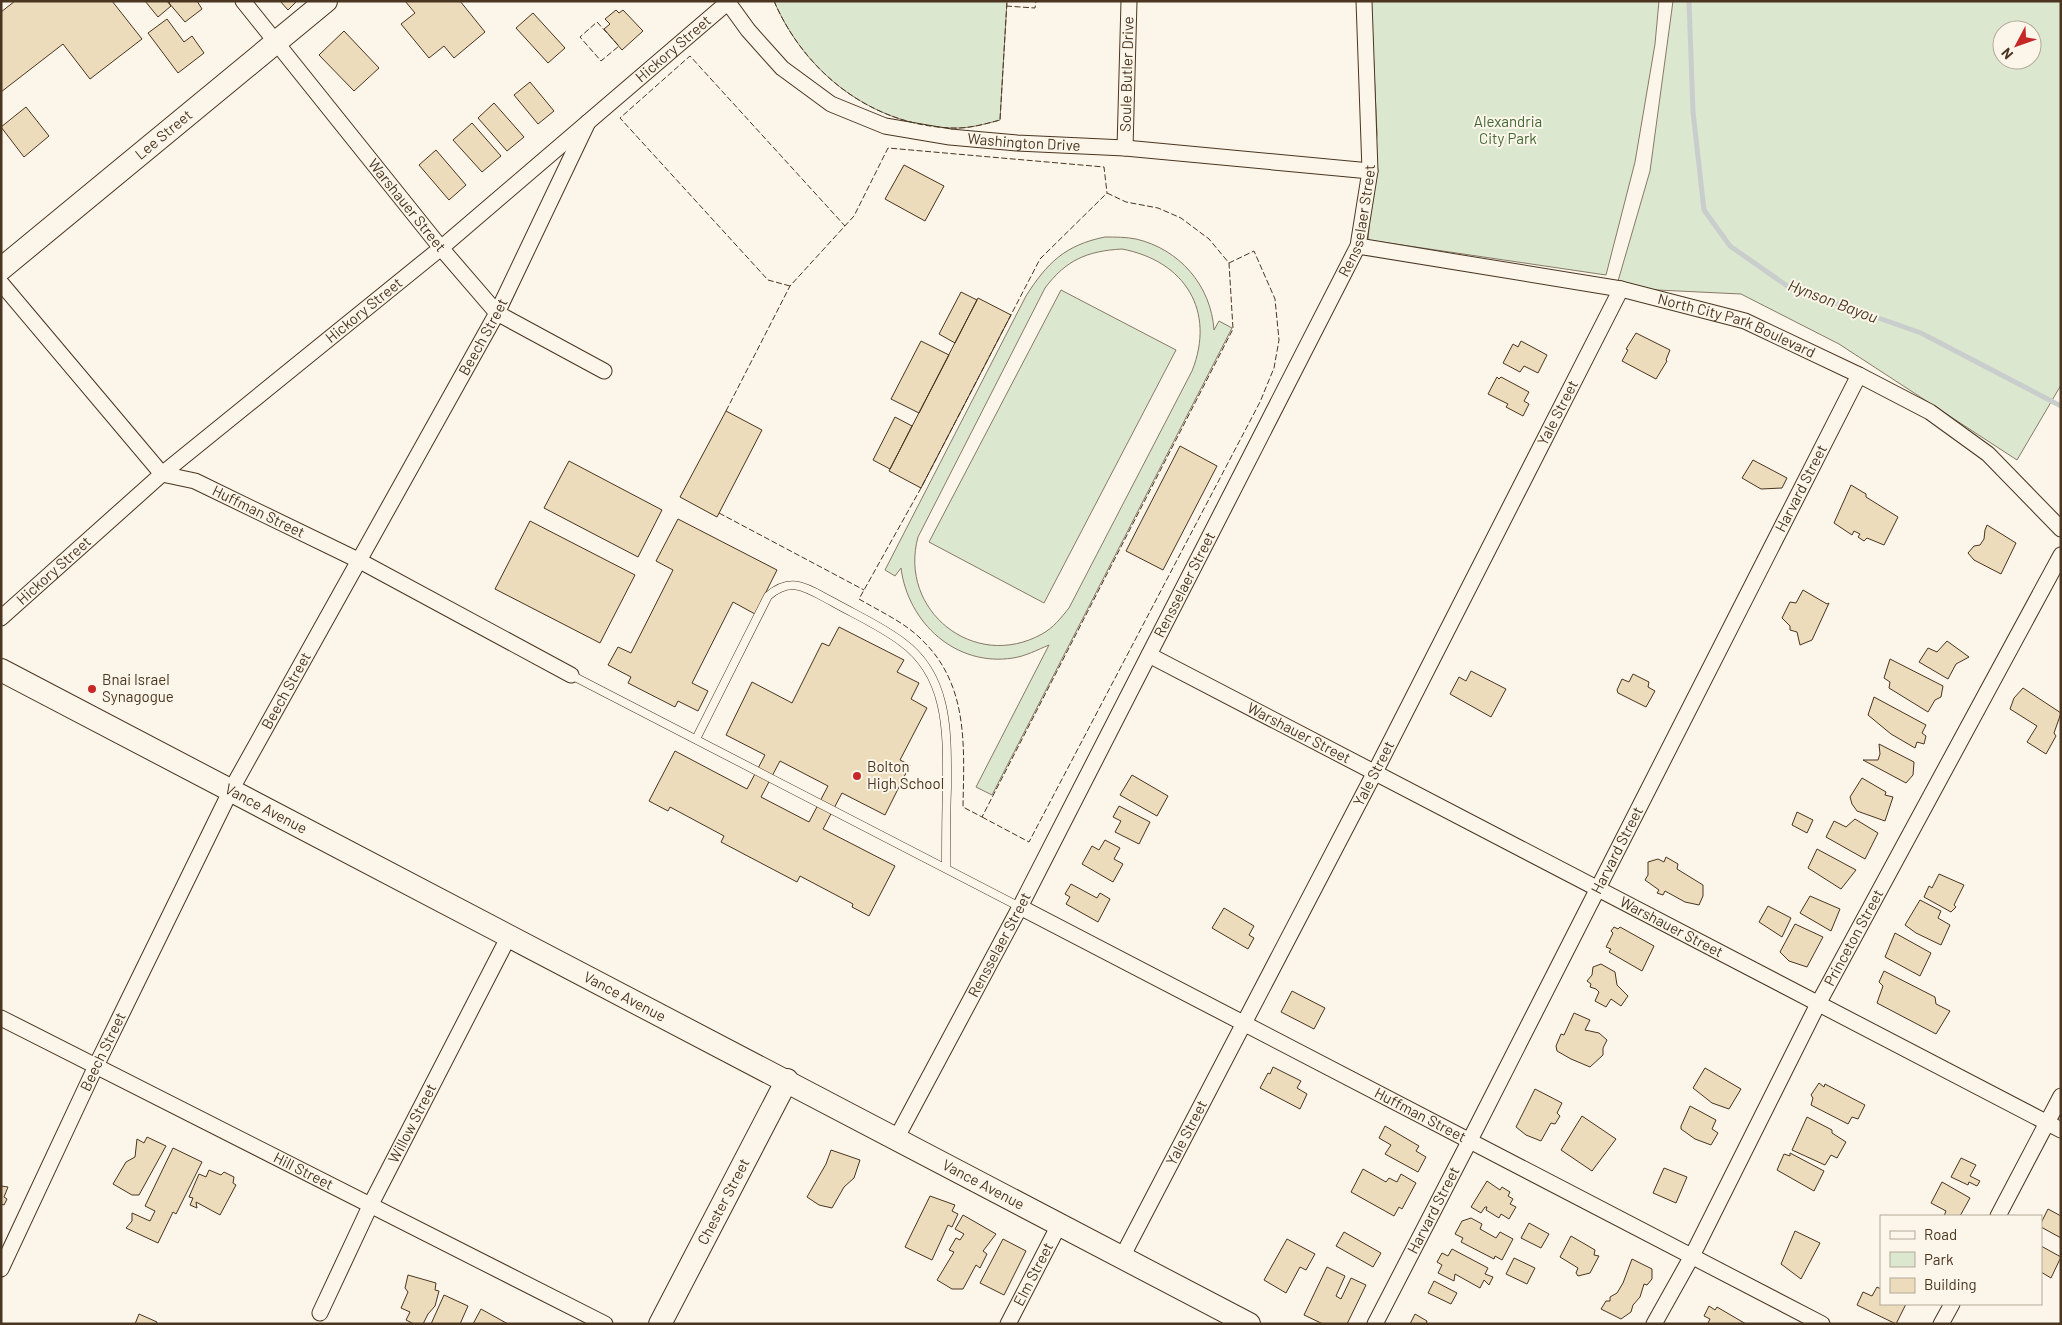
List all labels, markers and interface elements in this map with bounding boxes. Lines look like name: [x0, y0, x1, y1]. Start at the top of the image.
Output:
street label: Hickory Street: [631, 11, 714, 86]
street label: Soule Butler Drive: [1115, 16, 1137, 132]
north arrow: [1992, 20, 2042, 70]
text: N: [1997, 45, 2016, 63]
street label: Lee Street: [131, 105, 195, 163]
park label: Alexandria City Park: [1474, 112, 1542, 147]
street label: Washington Drive: [967, 129, 1081, 154]
street label: Warshauer Street: [365, 155, 450, 255]
street label: Rensselaer Street: [1334, 164, 1378, 279]
street label: Hickory Street: [321, 273, 405, 346]
water label: Hynson Bayou: [1786, 275, 1881, 326]
street label: North City Park Boulevard: [1656, 289, 1819, 361]
street label: Beech Street: [454, 295, 511, 378]
street label: Yale Street: [1533, 377, 1581, 448]
street label: Harvard Street: [1771, 441, 1830, 535]
street label: Huffman Street: [210, 481, 308, 541]
street label: Rensselaer Street: [1149, 529, 1218, 640]
street label: Hickory Street: [12, 532, 94, 608]
street label: Beech Street: [257, 649, 314, 732]
place label: Bnai Israel Synagogue: [102, 670, 174, 705]
marker: Bnai Israel Synagogue: [86, 683, 98, 695]
street label: Warshauer Street: [1245, 698, 1354, 767]
street label: Yale Street: [1349, 738, 1397, 809]
place label: Bolton High School: [867, 757, 944, 792]
marker: Bolton High School: [851, 770, 863, 782]
street label: Vance Avenue: [222, 779, 310, 837]
street label: Harvard Street: [1587, 803, 1646, 897]
street label: Princeton Street: [1820, 886, 1886, 989]
street label: Rensselaer Street: [964, 889, 1034, 1000]
street label: Warshauer Street: [1617, 892, 1727, 961]
street label: Vance Avenue: [581, 967, 669, 1025]
street label: Beech Street: [76, 1009, 129, 1094]
street label: Willow Street: [384, 1080, 439, 1166]
street label: Huffman Street: [1372, 1083, 1469, 1145]
street label: Yale Street: [1161, 1097, 1210, 1168]
street label: Hill Street: [271, 1148, 337, 1193]
street label: Chester Street: [693, 1155, 753, 1247]
street label: Vance Avenue: [940, 1155, 1028, 1213]
street label: Harvard Street: [1403, 1163, 1463, 1256]
legend: [1880, 1215, 2042, 1305]
text: Road: [1924, 1225, 1957, 1243]
street label: Elm Street: [1009, 1239, 1057, 1309]
text: Park: [1924, 1250, 1954, 1268]
text: Building: [1924, 1275, 1977, 1293]

